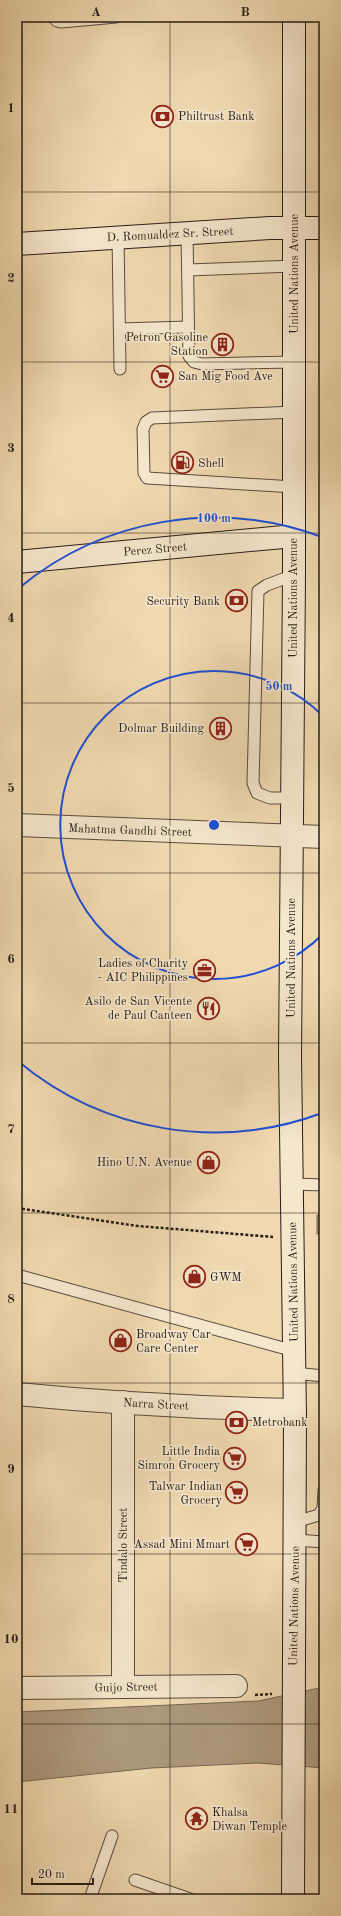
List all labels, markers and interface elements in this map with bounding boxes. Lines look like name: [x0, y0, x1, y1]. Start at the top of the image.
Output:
text: A: [91, 6, 101, 19]
text: B: [240, 6, 250, 19]
text: 1: [7, 102, 15, 115]
bank icon: Philtrust Bank: [150, 103, 176, 129]
place label: Philtrust Bank: [178, 111, 254, 123]
street label: United Nations Avenue: [289, 213, 301, 334]
street label: D. Romualdez Sr. Street: [106, 226, 234, 244]
text: 2: [7, 272, 15, 285]
building icon: Petron Gasoline Station: [210, 331, 236, 357]
place label: Petron Gasoline Station: [126, 332, 209, 358]
supermarket icon: San Mig Food Ave: [149, 363, 175, 389]
place label: San Mig Food Ave: [178, 371, 273, 383]
text: 3: [7, 442, 15, 455]
fuel station icon: Shell: [170, 450, 196, 476]
place label: Shell: [198, 458, 224, 470]
text: 100 m: [197, 513, 231, 525]
street label: United Nations Avenue: [288, 537, 300, 658]
street label: Perez Street: [123, 541, 187, 559]
bank icon: Security Bank: [223, 588, 249, 614]
place label: Security Bank: [146, 596, 220, 608]
text: 4: [7, 612, 15, 625]
text: 50 m: [266, 680, 293, 693]
building icon: Dolmar Building: [207, 715, 233, 741]
place label: Dolmar Building: [118, 723, 205, 735]
text: 5: [7, 782, 15, 795]
centre of rings: [207, 818, 221, 832]
street label: Mahatma Gandhi Street: [68, 823, 192, 839]
street label: United Nations Avenue: [286, 897, 298, 1018]
text: 6: [7, 953, 15, 966]
office icon: Ladies of Charity - AIC Philippines: [191, 957, 217, 983]
place label: Ladies of Charity - AIC Philippines: [98, 958, 189, 984]
restaurant icon: Asilo de San Vicente de Paul Canteen: [195, 995, 221, 1021]
place label: Asilo de San Vicente de Paul Canteen: [85, 996, 193, 1022]
text: 7: [7, 1123, 15, 1136]
shop icon: Hino U.N. Avenue: [195, 1149, 221, 1175]
place label: Hino U.N. Avenue: [97, 1157, 192, 1169]
street label: United Nations Avenue: [287, 1221, 301, 1342]
shop icon: GWM: [181, 1264, 207, 1290]
place label: GWM: [210, 1272, 242, 1284]
text: 8: [7, 1293, 15, 1306]
shop icon: Broadway Car Care Center: [107, 1328, 133, 1354]
place label: Broadway Car Care Center: [136, 1329, 211, 1355]
street label: Narra Street: [123, 1397, 189, 1413]
bank icon: Metrobank: [223, 1409, 249, 1435]
place label: Metrobank: [252, 1417, 307, 1429]
supermarket icon: Little India Simron Grocery: [222, 1445, 248, 1471]
place label: Little India Simron Grocery: [138, 1446, 221, 1472]
text: 9: [7, 1463, 15, 1476]
supermarket icon: Talwar Indian Grocery: [224, 1480, 250, 1506]
place label: Talwar Indian Grocery: [149, 1481, 223, 1507]
street label: Tindalo Street: [118, 1508, 130, 1582]
supermarket icon: Assad Mini Mmart: [233, 1531, 259, 1557]
place label: Assad Mini Mmart: [134, 1539, 230, 1551]
street label: United Nations Avenue: [288, 1545, 302, 1666]
text: 10: [3, 1633, 19, 1646]
street label: Guijo Street: [94, 1681, 158, 1695]
text: 11: [3, 1803, 19, 1816]
temple icon: Khalsa Diwan Temple: [184, 1806, 210, 1832]
place label: Khalsa Diwan Temple: [212, 1807, 288, 1833]
scale bar: [32, 1860, 93, 1886]
text: 20 m: [38, 1869, 65, 1881]

